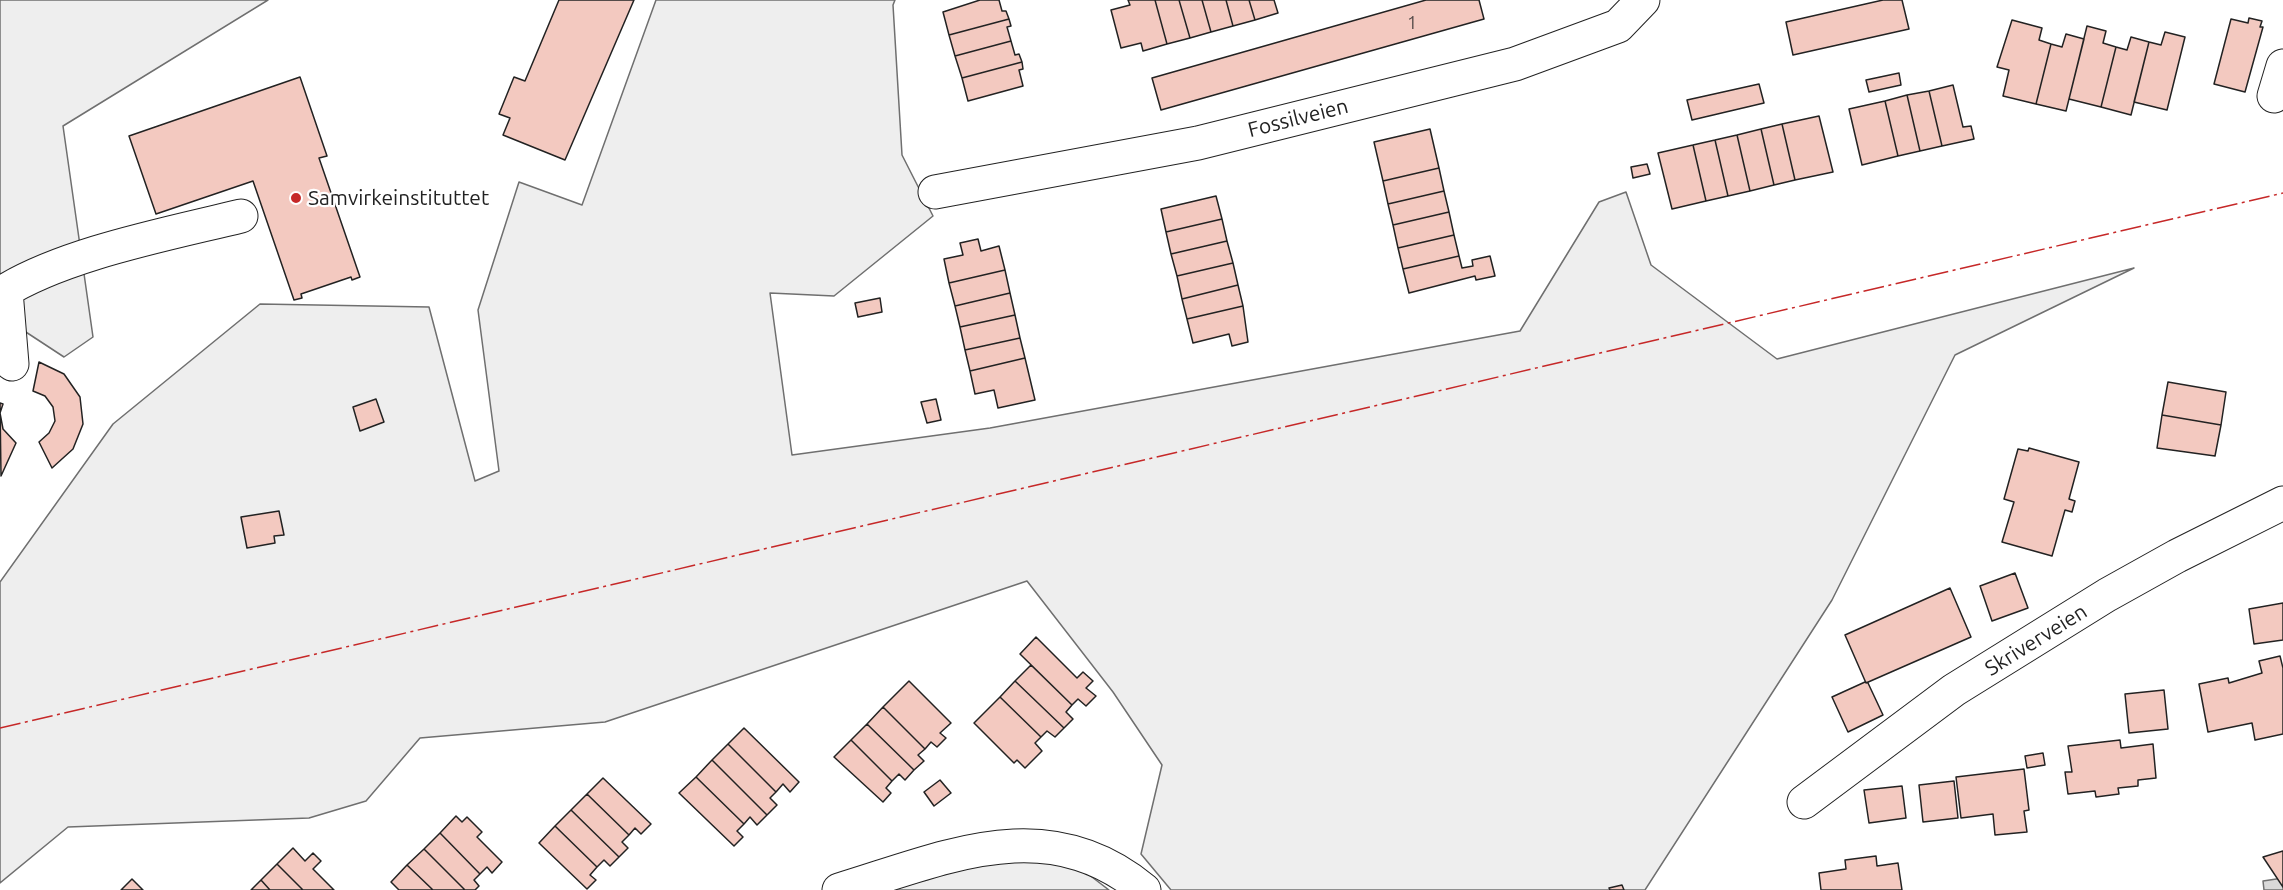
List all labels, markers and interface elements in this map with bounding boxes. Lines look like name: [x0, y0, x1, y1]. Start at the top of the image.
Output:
house number: 1: [1407, 12, 1417, 34]
street label: Fossilveien: [1245, 93, 1351, 143]
place label: Samvirkeinstituttet: [308, 185, 489, 211]
marker: Samvirkeinstituttet: [289, 191, 303, 205]
street label: Skriverveien: [1980, 599, 2092, 681]

